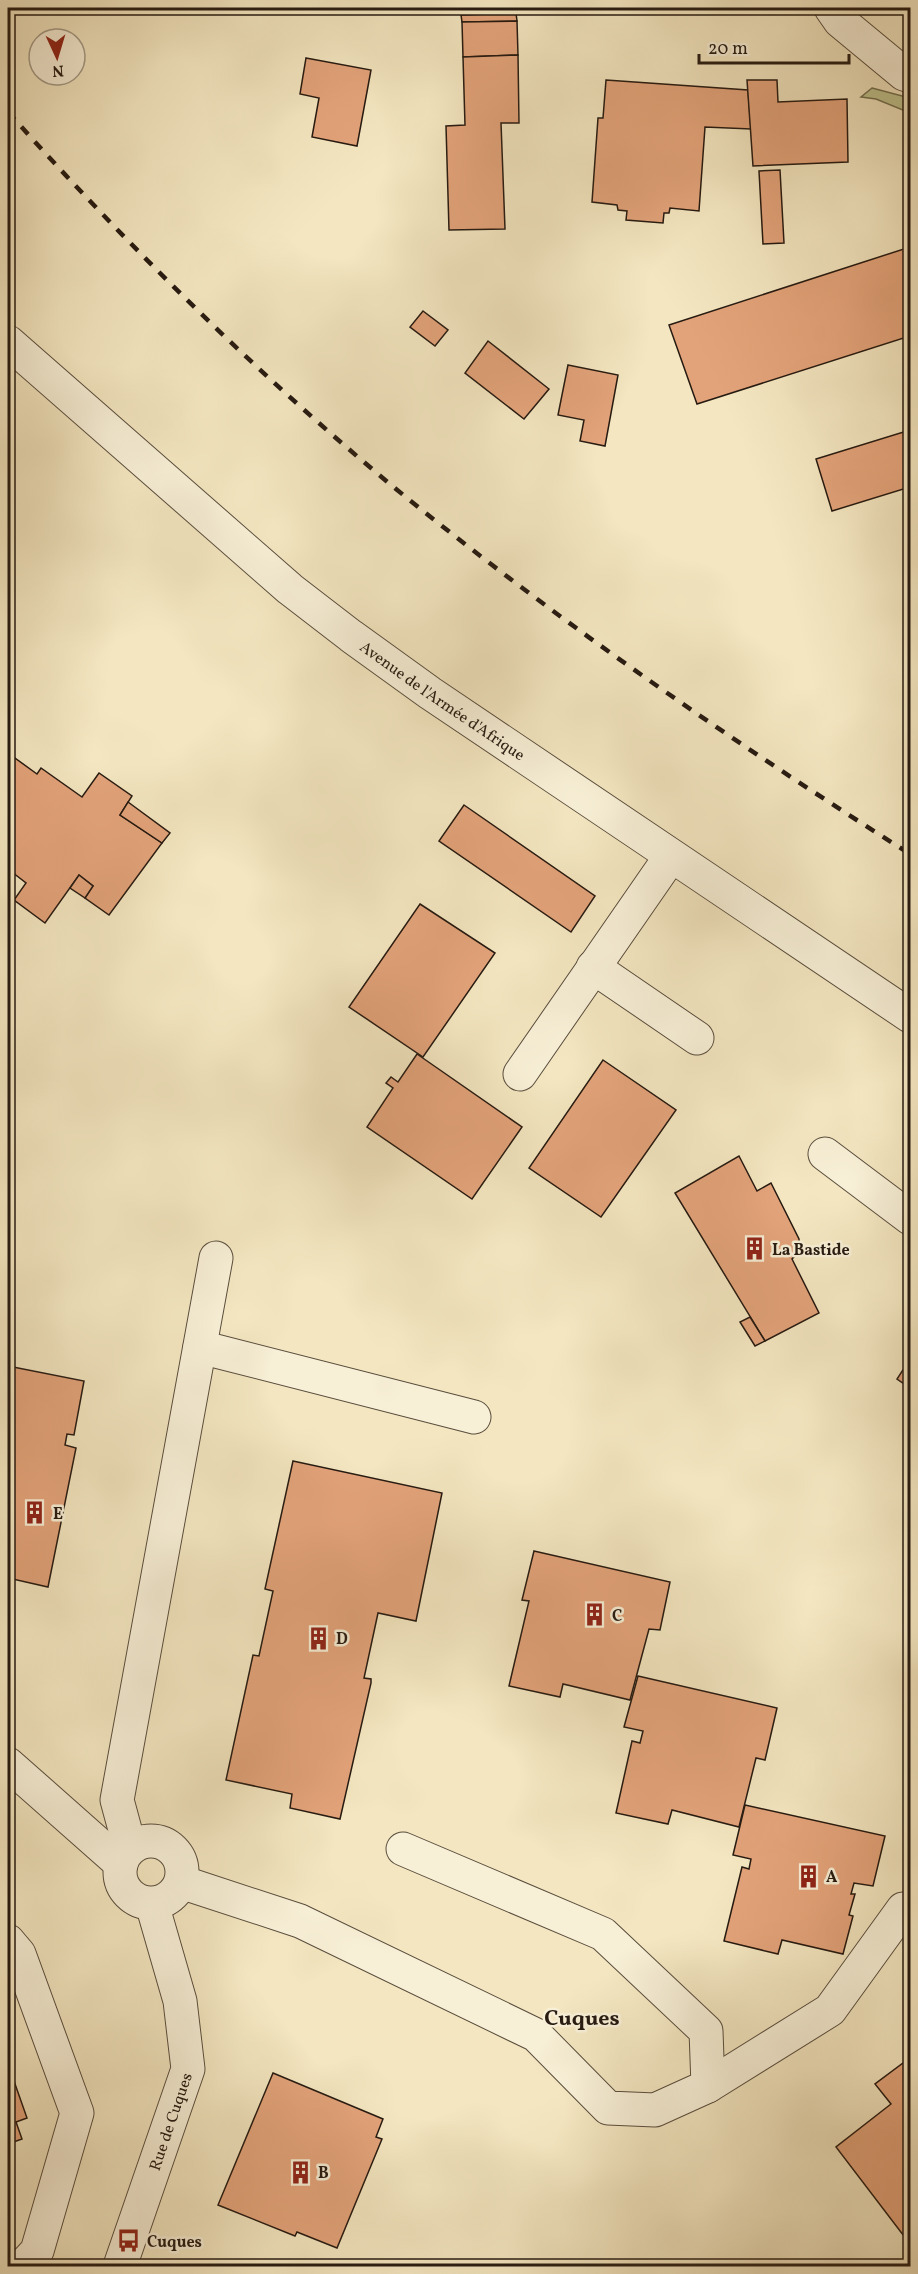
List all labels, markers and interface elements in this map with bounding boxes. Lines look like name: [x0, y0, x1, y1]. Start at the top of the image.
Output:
north arrow: [27, 27, 87, 87]
scale bar: [699, 27, 849, 65]
text: 20 m: [708, 37, 748, 62]
text: N: [51, 59, 64, 81]
street label: Avenue de l'Armée d'Afrique: [355, 637, 529, 767]
building icon: La Bastide: [741, 1236, 767, 1262]
place label: La Bastide: [772, 1240, 850, 1262]
building icon: E: [22, 1500, 48, 1526]
place label: E: [53, 1504, 63, 1526]
building icon: C: [581, 1602, 607, 1628]
place label: C: [612, 1606, 622, 1628]
building icon: D: [305, 1625, 331, 1651]
place label: D: [336, 1629, 348, 1651]
building icon: A: [795, 1863, 821, 1889]
place label: A: [826, 1867, 838, 1889]
district label: Cuques: [544, 2004, 620, 2035]
street label: Rue de Cuques: [145, 2070, 199, 2174]
building icon: B: [287, 2159, 313, 2185]
place label: B: [318, 2163, 329, 2185]
bus stop icon: Cuques: [116, 2228, 142, 2254]
place label: Cuques: [147, 2232, 202, 2254]

